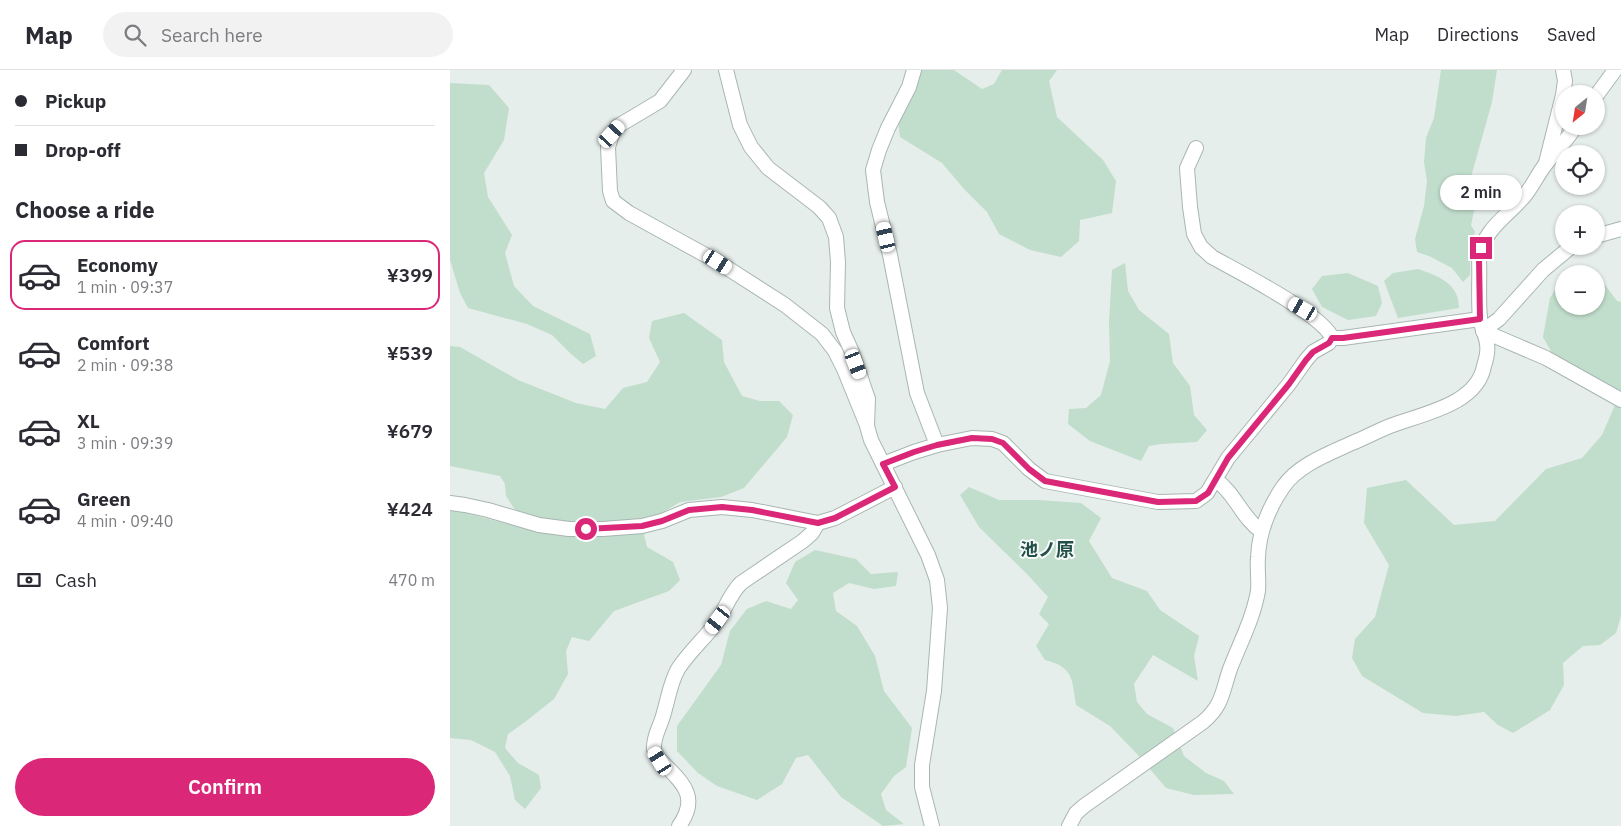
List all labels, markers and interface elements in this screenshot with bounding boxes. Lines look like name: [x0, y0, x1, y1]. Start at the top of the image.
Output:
search box: [103, 12, 453, 57]
text: Map: [25, 19, 73, 51]
icon: search: [121, 21, 149, 49]
text: Search here: [161, 23, 263, 47]
text: Map: [1374, 23, 1409, 46]
text: Directions: [1437, 23, 1519, 46]
text: Saved: [1547, 23, 1596, 46]
north arrow: [1555, 85, 1605, 135]
map controls: [1555, 85, 1605, 315]
text: Pickup: [45, 89, 106, 113]
car: [596, 118, 627, 150]
text: Drop-off: [45, 138, 121, 162]
button: locate: [1555, 145, 1605, 195]
callout: 2 min: [1440, 176, 1522, 210]
text: 2 min: [1460, 182, 1502, 202]
text: Choose a ride: [15, 195, 155, 224]
button: +: [1555, 205, 1605, 255]
car: [875, 221, 896, 253]
route end: [1470, 237, 1492, 259]
car: [701, 248, 734, 276]
icon: car: [17, 253, 62, 298]
text: Economy: [77, 253, 158, 277]
text: ¥399: [387, 263, 433, 287]
button: −: [1555, 265, 1605, 315]
text: 1 min · 09:37: [77, 277, 173, 297]
car: [1286, 295, 1319, 323]
icon: car: [17, 331, 62, 376]
text: Comfort: [77, 331, 150, 355]
text: ¥539: [387, 341, 433, 365]
car: [843, 347, 868, 381]
text: 2 min · 09:38: [77, 355, 173, 375]
icon: car: [17, 409, 62, 454]
text: XL: [77, 409, 100, 433]
text: ¥679: [387, 419, 433, 443]
text: 3 min · 09:39: [77, 433, 173, 453]
icon: car: [17, 487, 62, 532]
text: Green: [77, 487, 131, 511]
text: ¥424: [387, 497, 433, 521]
text: 4 min · 09:40: [77, 511, 173, 531]
route start: [575, 518, 597, 540]
district label: 池ノ原: [1020, 538, 1074, 561]
icon: cash: [15, 566, 43, 594]
text: Cash: [55, 568, 97, 592]
text: 470 m: [388, 570, 435, 590]
car: [702, 604, 733, 636]
car: [645, 744, 674, 778]
button: Confirm: [15, 758, 435, 816]

